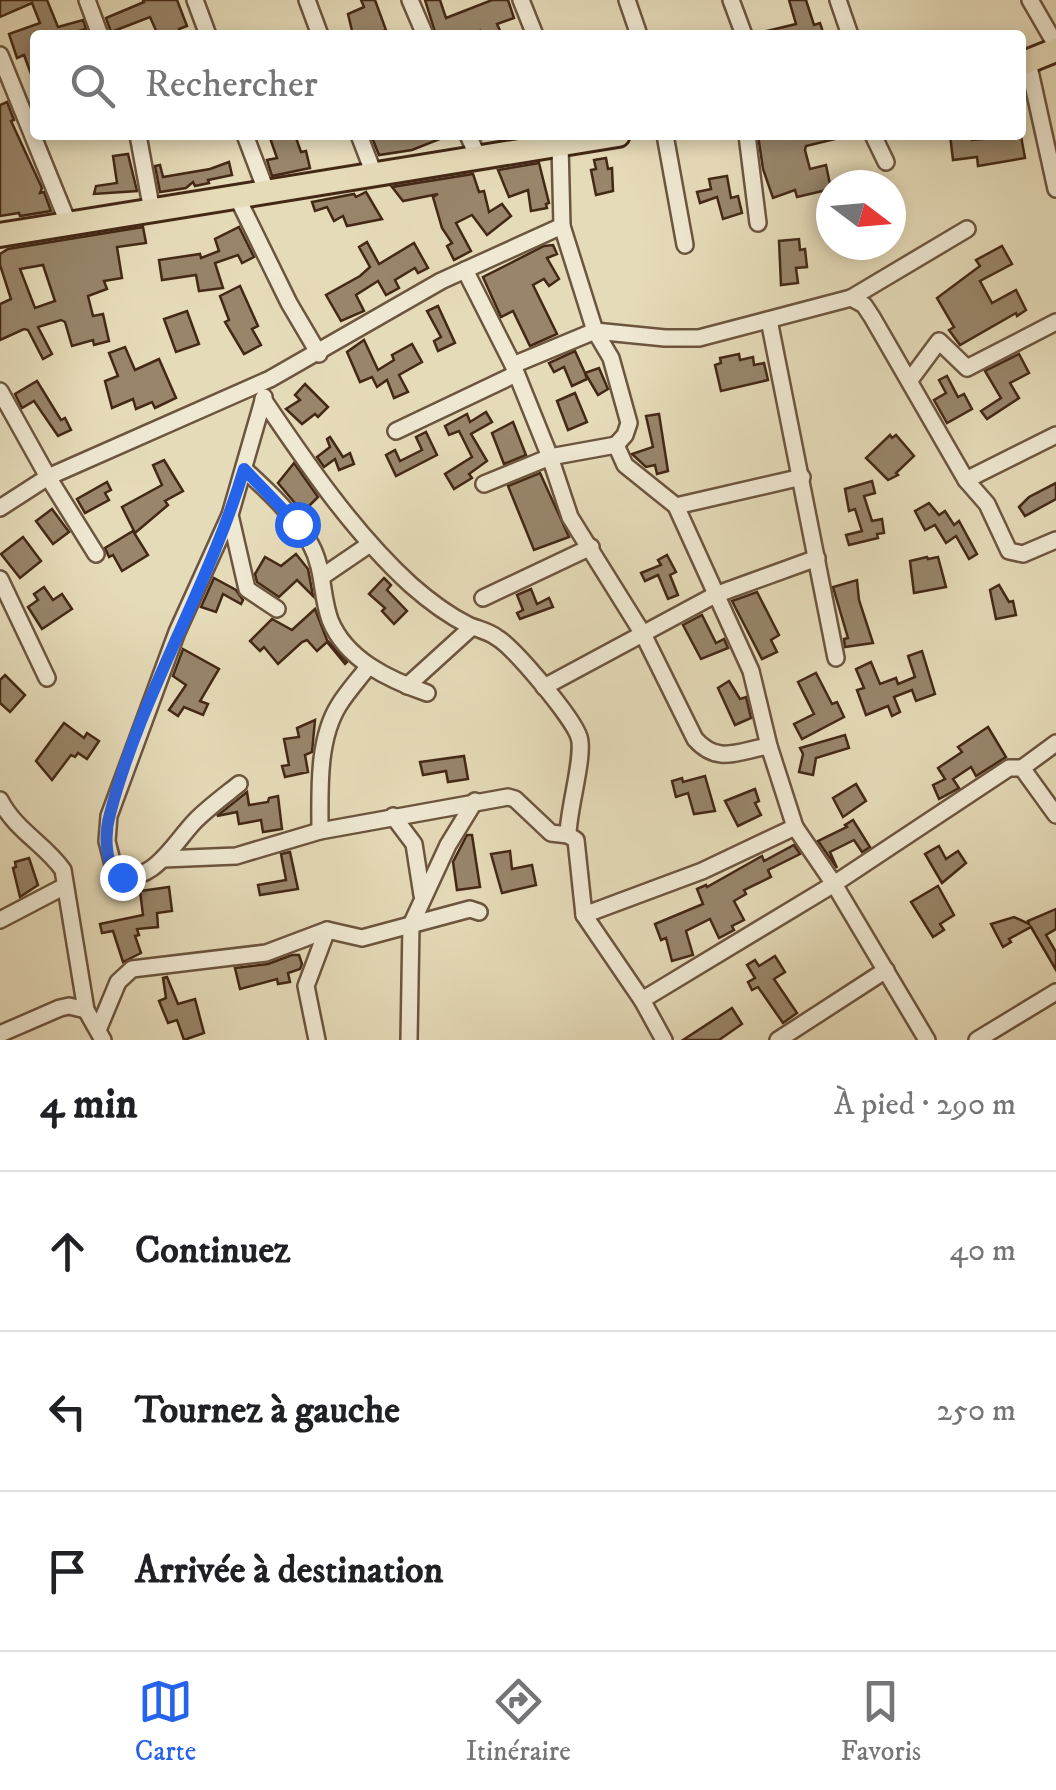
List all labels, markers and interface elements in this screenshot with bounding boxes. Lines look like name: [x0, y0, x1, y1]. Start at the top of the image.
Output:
search box: [30, 30, 1026, 140]
icon: search: [65, 58, 120, 113]
text: Rechercher: [145, 61, 318, 109]
north arrow: [816, 170, 906, 260]
route start: [275, 502, 321, 548]
route end: [100, 855, 146, 901]
text: 4 min: [40, 1079, 138, 1131]
text: À pied · 290 m: [834, 1085, 1016, 1125]
icon: ahead: [40, 1224, 95, 1279]
text: Continuez: [135, 1227, 291, 1275]
text: 40 m: [949, 1231, 1016, 1271]
icon: left: [40, 1384, 95, 1439]
text: Tournez à gauche: [135, 1387, 400, 1435]
text: 250 m: [936, 1391, 1016, 1431]
icon: arrive: [40, 1544, 95, 1599]
text: Arrivée à destination: [135, 1547, 443, 1595]
tab: Carte: [135, 1674, 196, 1769]
tab: Itinéraire: [466, 1674, 571, 1769]
tab: Favoris: [840, 1674, 921, 1769]

